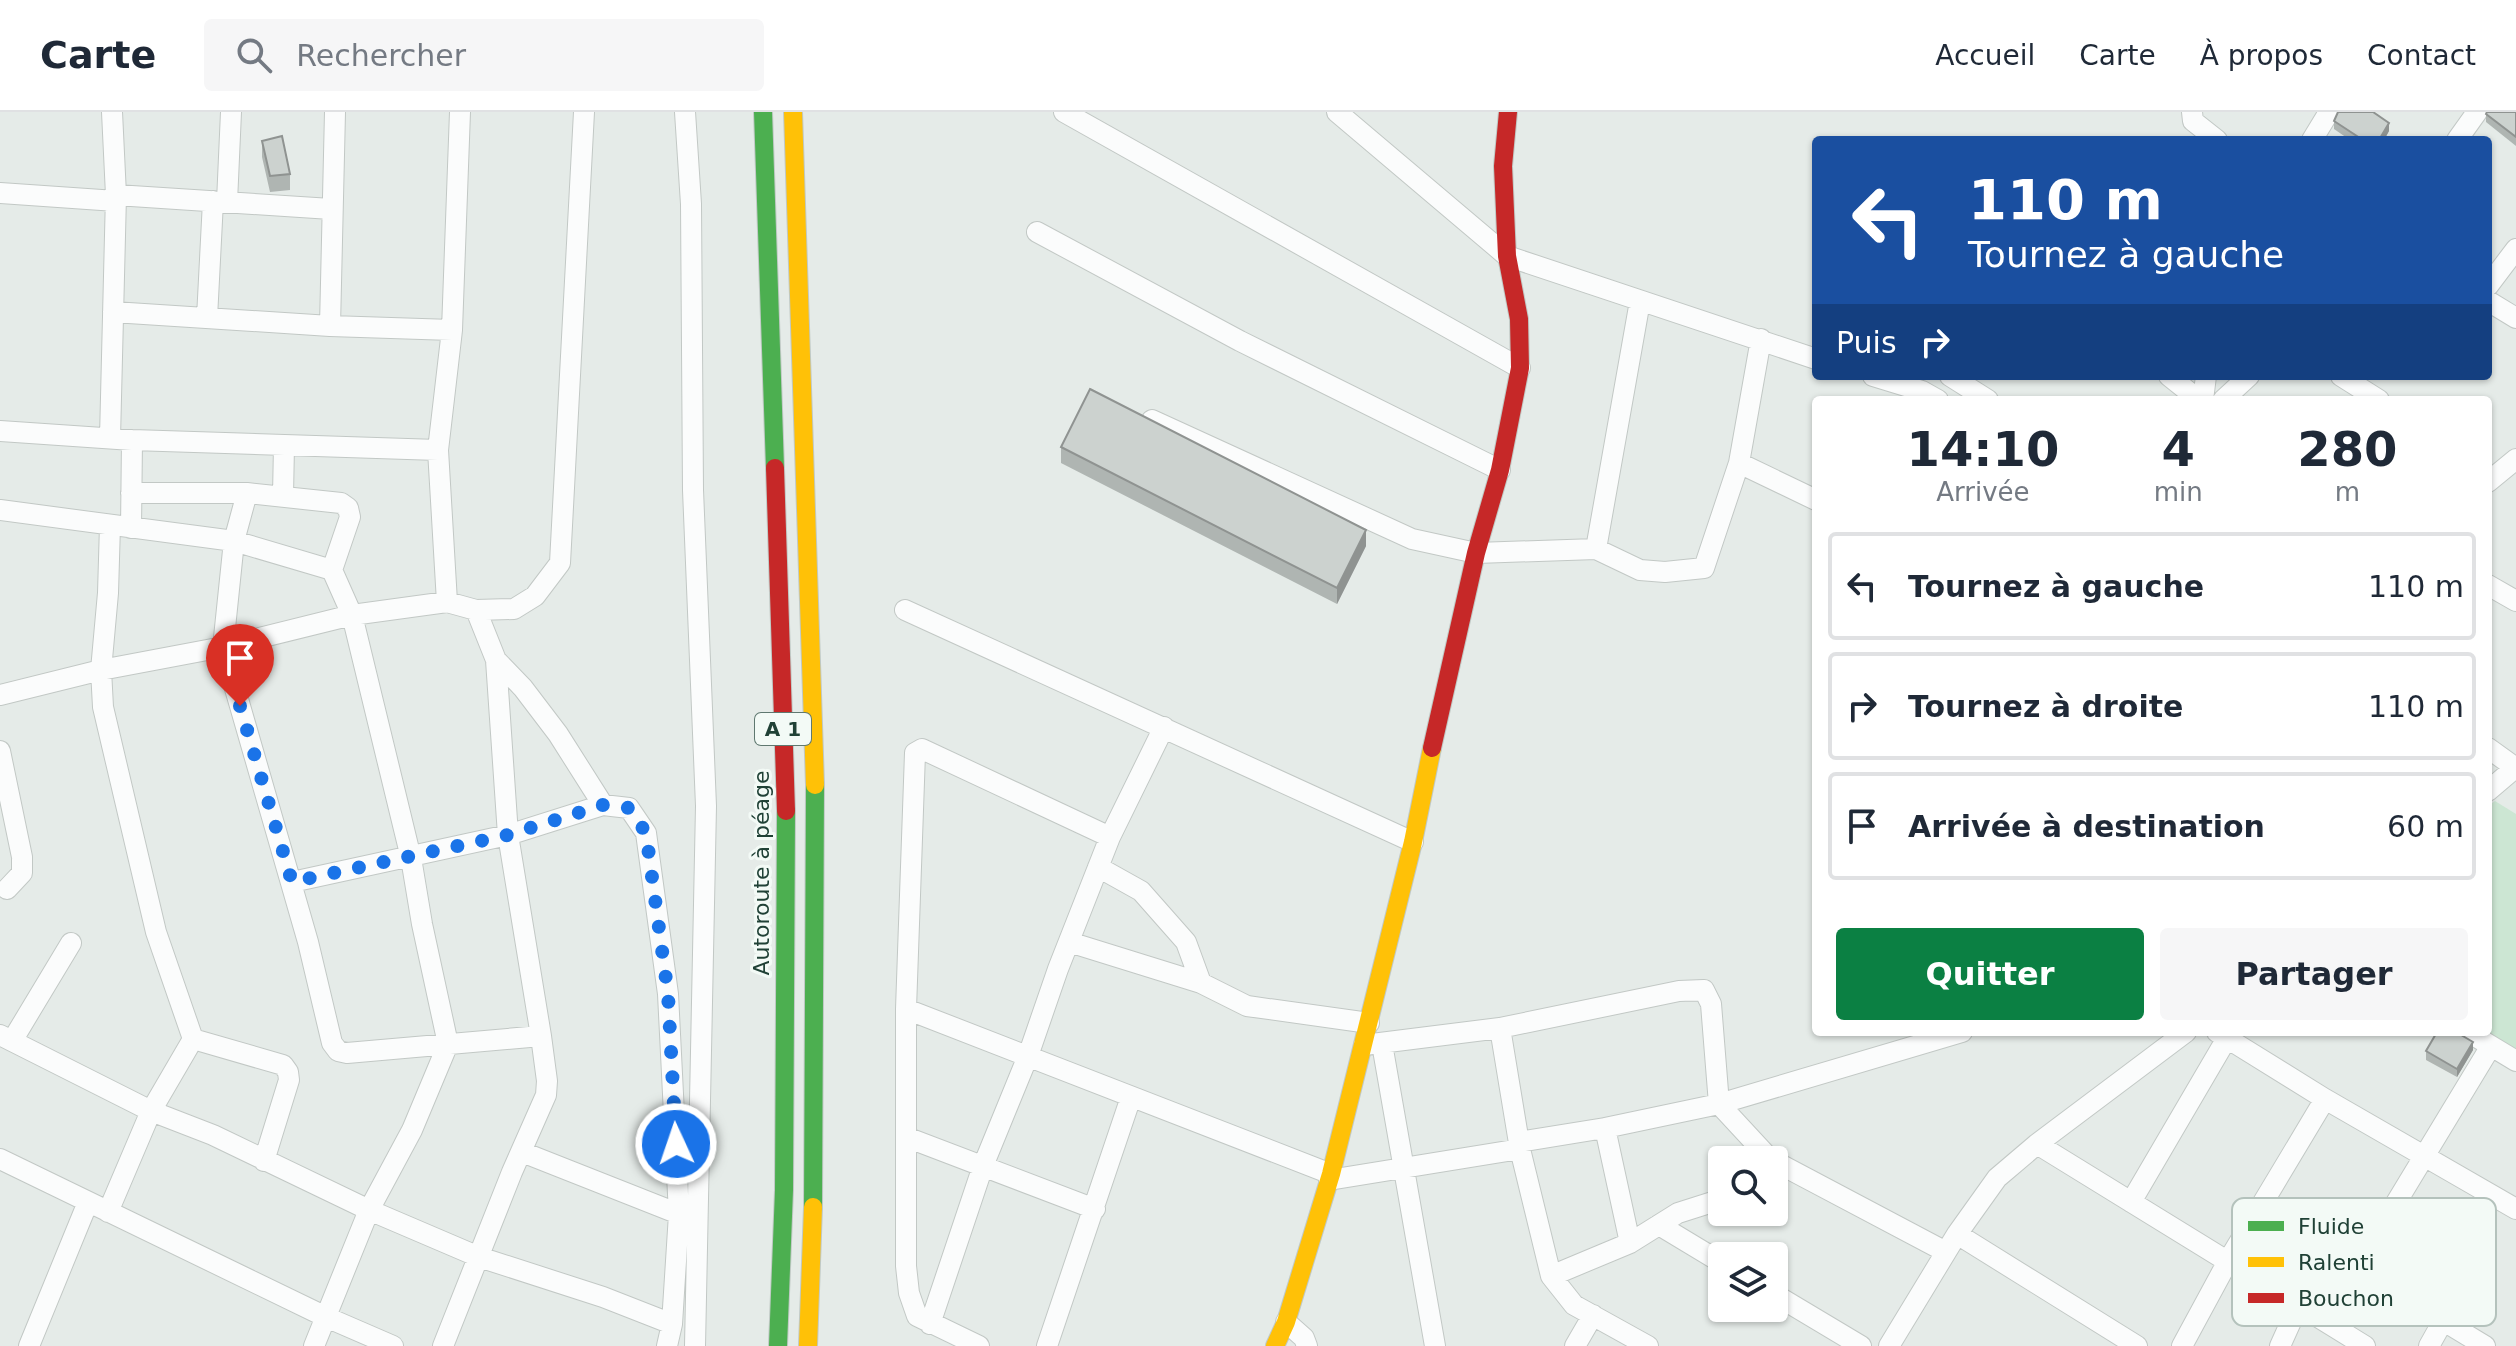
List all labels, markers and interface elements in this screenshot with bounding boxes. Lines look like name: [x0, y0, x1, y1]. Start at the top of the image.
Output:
search box: [204, 19, 764, 91]
text: Carte: [40, 33, 156, 77]
icon: search: [232, 33, 276, 77]
text: Rechercher: [296, 38, 466, 73]
text: Accueil: [1935, 39, 2035, 72]
text: Carte: [2079, 39, 2156, 72]
text: À propos: [2200, 39, 2323, 72]
text: Contact: [2367, 39, 2476, 72]
text: 110 m: [1968, 167, 2163, 232]
icon: left: [1836, 168, 1940, 272]
text: Tournez à gauche: [1968, 234, 2284, 275]
icon: right: [1913, 320, 1957, 364]
text: Puis: [1836, 325, 1897, 360]
text: 14:10: [1906, 421, 2059, 477]
text: 4: [2162, 421, 2195, 477]
text: 280: [2297, 421, 2397, 477]
text: Arrivée: [1936, 477, 2030, 507]
text: min: [2154, 477, 2203, 507]
text: m: [2335, 477, 2360, 507]
icon: left: [1840, 564, 1884, 608]
text: Tournez à gauche: [1908, 569, 2204, 604]
text: 110 m: [2368, 569, 2464, 604]
pin: [206, 624, 274, 706]
icon: arrive: [218, 636, 262, 680]
icon: right: [1840, 684, 1884, 728]
text: Tournez à droite: [1908, 689, 2183, 724]
text: 110 m: [2368, 689, 2464, 724]
road number: A 1: [755, 713, 811, 745]
street label: Autoroute à péage: [749, 770, 774, 976]
icon: arrive: [1840, 804, 1884, 848]
text: Arrivée à destination: [1908, 809, 2265, 844]
text: 60 m: [2387, 809, 2464, 844]
button: Quitter: [1836, 928, 2144, 1020]
button: Partager: [2160, 928, 2468, 1020]
position arrow: [634, 1102, 718, 1186]
map controls: [1708, 1146, 1788, 1322]
button: search: [1708, 1146, 1788, 1226]
legend: [2232, 1198, 2496, 1326]
text: Fluide: [2298, 1214, 2364, 1239]
button: layers: [1708, 1242, 1788, 1322]
text: Ralenti: [2298, 1250, 2375, 1275]
text: Bouchon: [2298, 1286, 2394, 1311]

